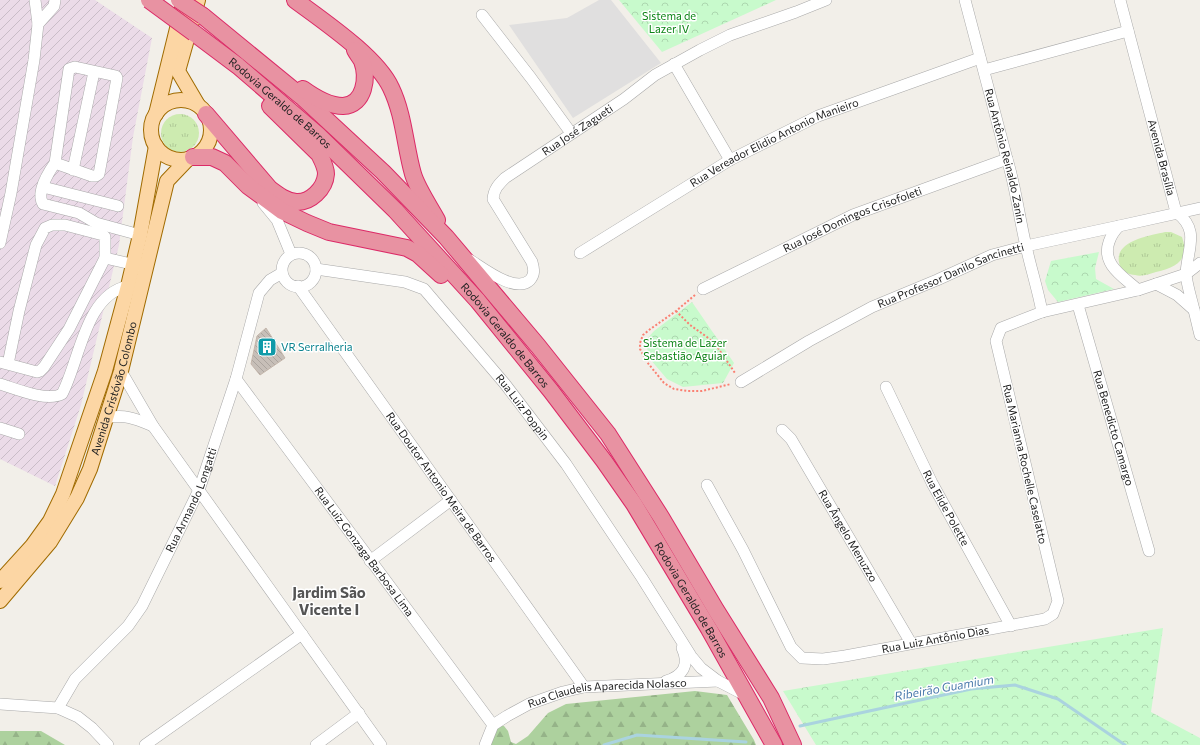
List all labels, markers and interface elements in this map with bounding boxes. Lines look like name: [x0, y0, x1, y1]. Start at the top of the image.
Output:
park label: Sistema de Lazer IV: [642, 9, 696, 35]
street label: Rodovia Geraldo de Barros: [226, 54, 335, 151]
street label: Rua Antônio Reinaldo Zanin: [983, 87, 1028, 224]
street label: Rua Vereador Elidio Antonio Manieiro: [687, 95, 860, 189]
street label: Rua José Zagueti: [539, 101, 615, 158]
street label: Avenida Brasília: [1146, 118, 1178, 197]
street label: Rua José Domingos Crisofoleti: [781, 184, 923, 254]
street label: Rua Professor Danilo Sancinetti: [875, 240, 1025, 310]
street label: Rodovia Geraldo de Barros: [459, 280, 552, 390]
street label: Avenida Cristóvão Colombo: [88, 320, 139, 457]
building icon: VR Serralheria: [256, 336, 278, 358]
park label: Sistema de Lazer Sebastião Aguiar: [643, 336, 728, 362]
place label: VR Serralheria: [281, 340, 353, 353]
street label: Rua Benedicto Camargo: [1091, 369, 1137, 488]
street label: Rua Luiz Poppin: [493, 371, 552, 442]
street label: Rua Marianna Rochelle Caselatto: [1001, 383, 1050, 546]
street label: Rua Doutor Antonio Meira de Barros: [384, 409, 500, 564]
street label: Rua Armando Longatti: [162, 446, 219, 554]
street label: Rua Elide Polette: [921, 468, 972, 548]
street label: Rua Luiz Gonzaga Barbosa Lima: [312, 484, 417, 619]
street label: Rua Ângelo Menuzzo: [816, 487, 881, 584]
street label: Rodovia Geraldo de Barros: [652, 540, 731, 660]
district label: Jardim São Vicente I: [292, 583, 366, 618]
street label: Rua Luiz Antônio Dias: [880, 623, 990, 655]
water label: Ribeirão Guamium: [893, 671, 995, 703]
street label: Rua Claudelis Aparecida Nolasco: [526, 675, 687, 710]

